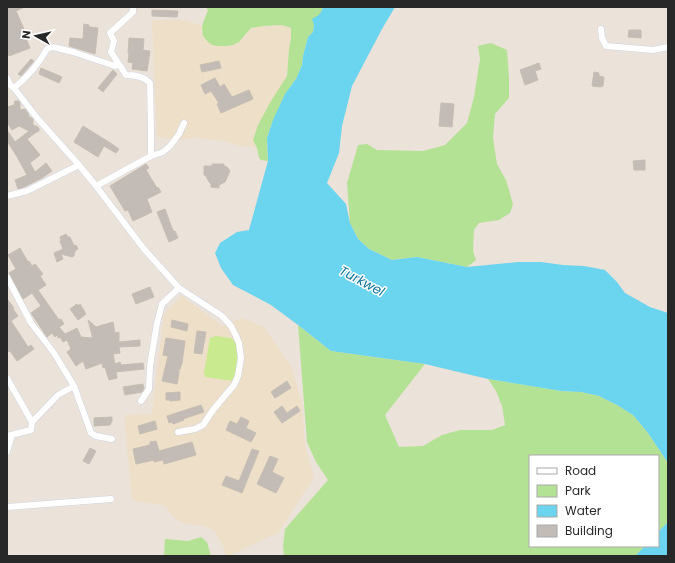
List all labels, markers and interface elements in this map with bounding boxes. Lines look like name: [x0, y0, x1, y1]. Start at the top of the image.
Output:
north arrow: [16, 16, 56, 56]
text: N: [18, 29, 35, 40]
water label: Turkwel: [336, 261, 389, 301]
legend: [529, 455, 659, 547]
text: Road: [565, 462, 596, 479]
text: Park: [565, 482, 592, 499]
text: Water: [565, 502, 602, 519]
text: Building: [565, 522, 613, 539]

